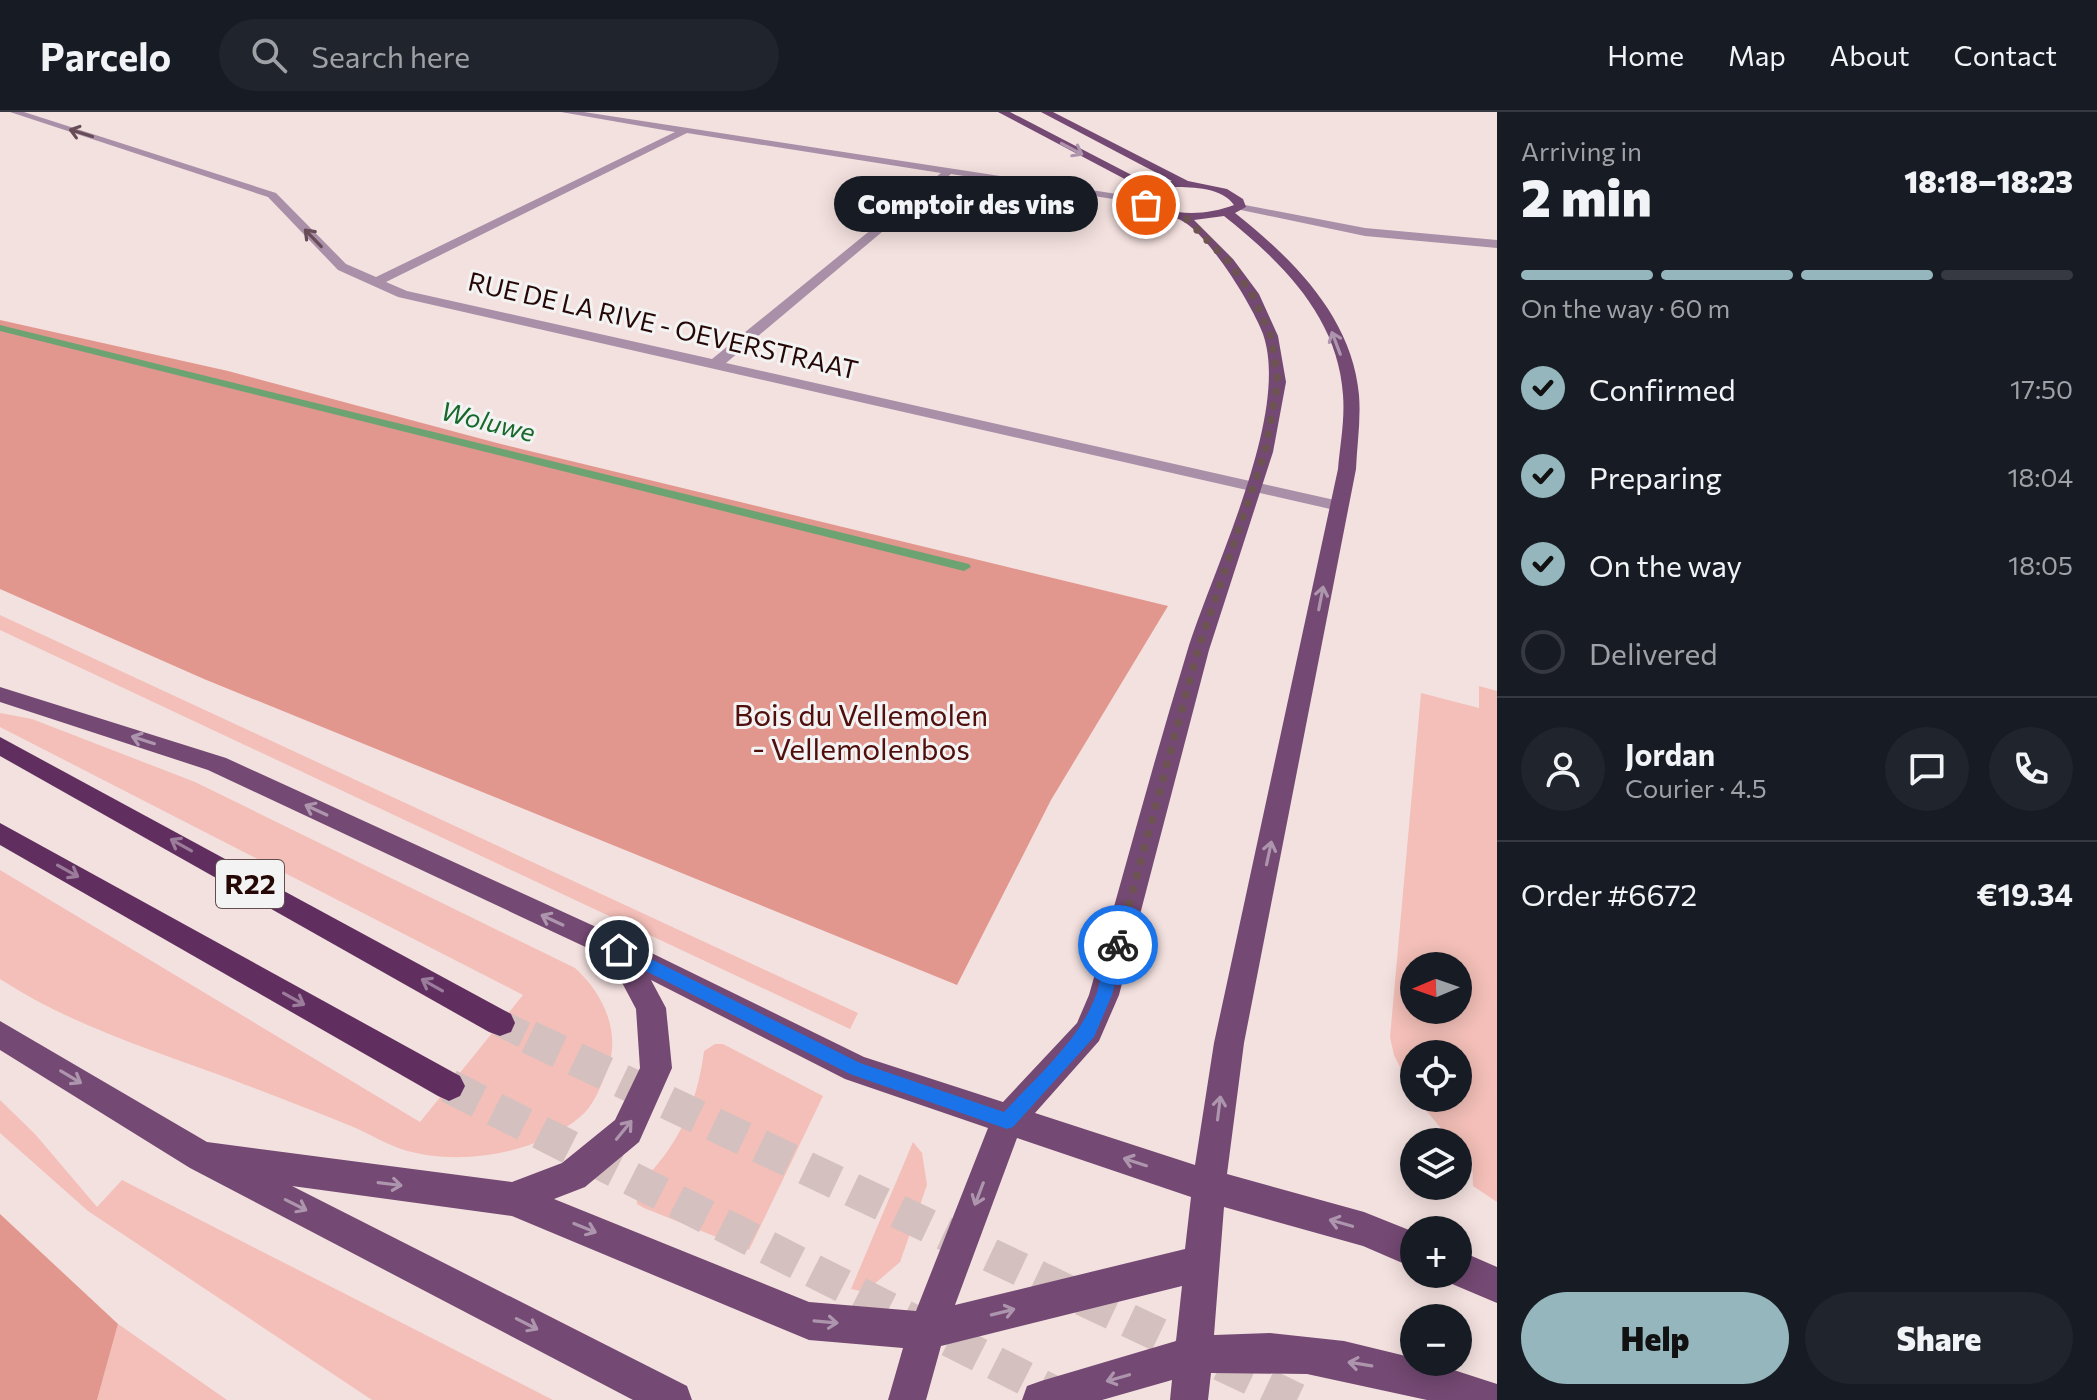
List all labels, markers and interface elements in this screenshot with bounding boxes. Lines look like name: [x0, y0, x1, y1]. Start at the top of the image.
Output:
search box: [219, 19, 779, 91]
text: Parcelo: [40, 32, 171, 79]
icon: search: [247, 33, 291, 77]
text: Search here: [311, 37, 470, 74]
text: Home: [1607, 38, 1684, 72]
text: Map: [1728, 38, 1786, 72]
text: About: [1830, 38, 1910, 72]
text: Contact: [1954, 38, 2057, 72]
one-way arrow: [69, 125, 95, 140]
text: Arriving in: [1521, 135, 1642, 166]
one-way arrow: [1059, 142, 1083, 158]
text: 18:18–18:23: [1904, 162, 2073, 199]
text: 2 min: [1521, 164, 1652, 228]
pin: [1112, 171, 1180, 239]
callout: Comptoir des vins: [834, 177, 1098, 233]
icon: bag: [1124, 183, 1168, 227]
text: Comptoir des vins: [857, 188, 1075, 219]
one-way arrow: [304, 228, 323, 248]
street label: RUE DE LA RIVE - OEVERSTRAAT: [465, 265, 861, 385]
text: On the way · 60 m: [1521, 292, 1730, 323]
one-way arrow: [1328, 331, 1343, 356]
icon: check: [1521, 366, 1565, 410]
text: Confirmed: [1589, 370, 1736, 407]
text: 17:50: [2010, 373, 2073, 404]
water label: Woluwe: [438, 394, 539, 447]
icon: check: [1521, 454, 1565, 498]
text: Preparing: [1589, 458, 1722, 495]
text: 18:04: [2007, 461, 2073, 492]
icon: check: [1521, 542, 1565, 586]
text: On the way: [1589, 546, 1742, 583]
text: 18:05: [2008, 549, 2073, 580]
one-way arrow: [1315, 586, 1330, 612]
text: Delivered: [1589, 634, 1718, 671]
park label: Bois du Vellemolen - Vellemolenbos: [734, 695, 988, 766]
button: person: [1521, 727, 1605, 811]
button: chat: [1885, 727, 1969, 811]
button: phone: [1989, 727, 2073, 811]
one-way arrow: [131, 732, 156, 747]
text: Jordan: [1625, 735, 1715, 772]
text: Courier · 4.5: [1625, 772, 1767, 803]
one-way arrow: [305, 802, 329, 817]
one-way arrow: [169, 837, 193, 852]
one-way arrow: [1262, 841, 1277, 866]
road number: R22: [216, 860, 284, 908]
one-way arrow: [56, 863, 79, 879]
text: Order #6672: [1521, 875, 1697, 912]
text: €19.34: [1976, 875, 2073, 912]
courier: [1078, 905, 1158, 985]
one-way arrow: [541, 911, 565, 926]
pin: [585, 916, 653, 984]
icon: bike: [1096, 923, 1140, 967]
icon: home: [597, 928, 641, 972]
north arrow: [1400, 952, 1472, 1024]
map controls: [1400, 952, 1472, 1376]
one-way arrow: [421, 977, 445, 993]
one-way arrow: [282, 992, 306, 1007]
button: locate: [1400, 1040, 1472, 1112]
one-way arrow: [59, 1070, 82, 1086]
one-way arrow: [1212, 1096, 1227, 1121]
one-way arrow: [615, 1119, 633, 1140]
button: layers: [1400, 1128, 1472, 1200]
one-way arrow: [1123, 1154, 1149, 1169]
one-way arrow: [376, 1176, 403, 1191]
one-way arrow: [971, 1181, 985, 1205]
one-way arrow: [283, 1198, 307, 1214]
one-way arrow: [1328, 1215, 1354, 1230]
button: +: [1400, 1216, 1472, 1288]
one-way arrow: [572, 1222, 597, 1236]
button: Help: [1521, 1292, 1789, 1384]
button: Share: [1805, 1292, 2073, 1384]
one-way arrow: [989, 1304, 1015, 1319]
button: −: [1400, 1304, 1472, 1376]
one-way arrow: [812, 1315, 839, 1330]
one-way arrow: [515, 1317, 538, 1333]
one-way arrow: [1348, 1356, 1373, 1371]
one-way arrow: [1105, 1371, 1131, 1386]

